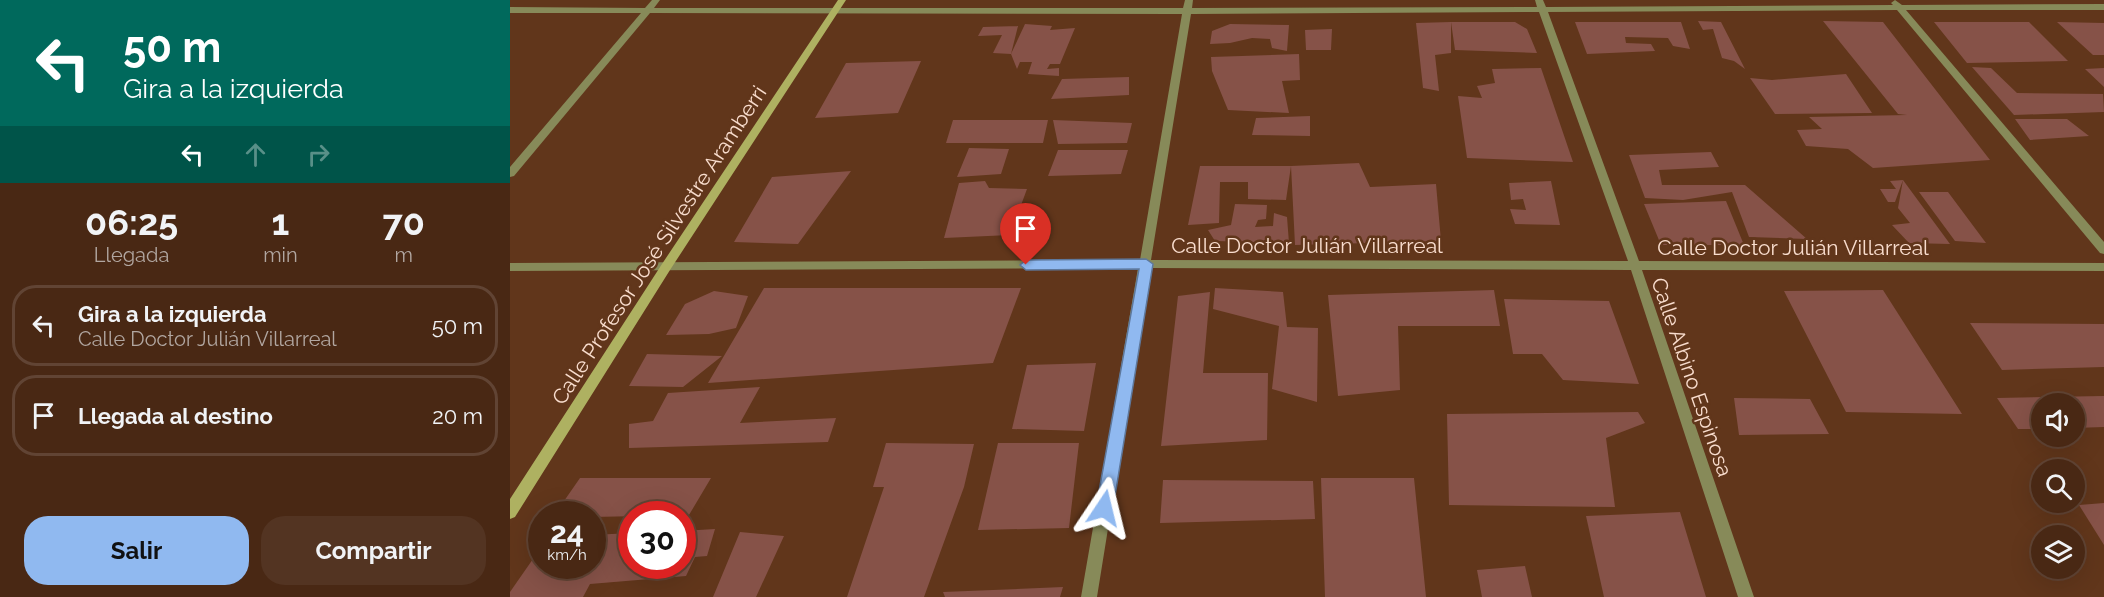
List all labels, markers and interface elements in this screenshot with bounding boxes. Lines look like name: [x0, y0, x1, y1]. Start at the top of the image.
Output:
text: 50 m: [123, 23, 221, 72]
icon: left: [24, 24, 102, 102]
text: Gira a la izquierda: [123, 73, 344, 104]
street label: Calle Profesor José Silvestre Aramberri: [546, 81, 772, 409]
icon: left: [176, 138, 209, 171]
icon: ahead: [239, 138, 272, 171]
icon: right: [302, 138, 335, 171]
text: 06:25: [85, 201, 178, 243]
text: 1: [271, 201, 289, 243]
text: 70: [383, 201, 425, 243]
pin: [1000, 203, 1051, 265]
icon: arrive: [1009, 212, 1042, 245]
street label: Calle Doctor Julián Villarreal: [1171, 233, 1443, 258]
street label: Calle Doctor Julián Villarreal: [1657, 235, 1929, 260]
text: Llegada: [94, 243, 169, 267]
text: min: [263, 243, 298, 267]
text: m: [395, 243, 413, 267]
street label: Calle Albino Espinosa: [1646, 274, 1738, 480]
text: Gira a la izquierda: [78, 301, 267, 327]
icon: left: [27, 309, 60, 342]
text: 50 m: [432, 313, 483, 339]
text: Calle Doctor Julián Villarreal: [78, 327, 337, 351]
map controls: [2031, 393, 2085, 579]
button: sound: [2031, 393, 2085, 447]
icon: arrive: [27, 399, 60, 432]
text: Llegada al destino: [78, 403, 273, 429]
text: 20 m: [432, 403, 483, 429]
button: search: [2031, 459, 2085, 513]
position arrow: [1072, 476, 1136, 540]
speed limit sign: 30: [618, 501, 696, 579]
text: 24: [550, 515, 584, 550]
button: Salir: [24, 516, 249, 585]
button: Compartir: [261, 516, 486, 585]
button: layers: [2031, 525, 2085, 579]
text: km/h: [547, 546, 587, 564]

